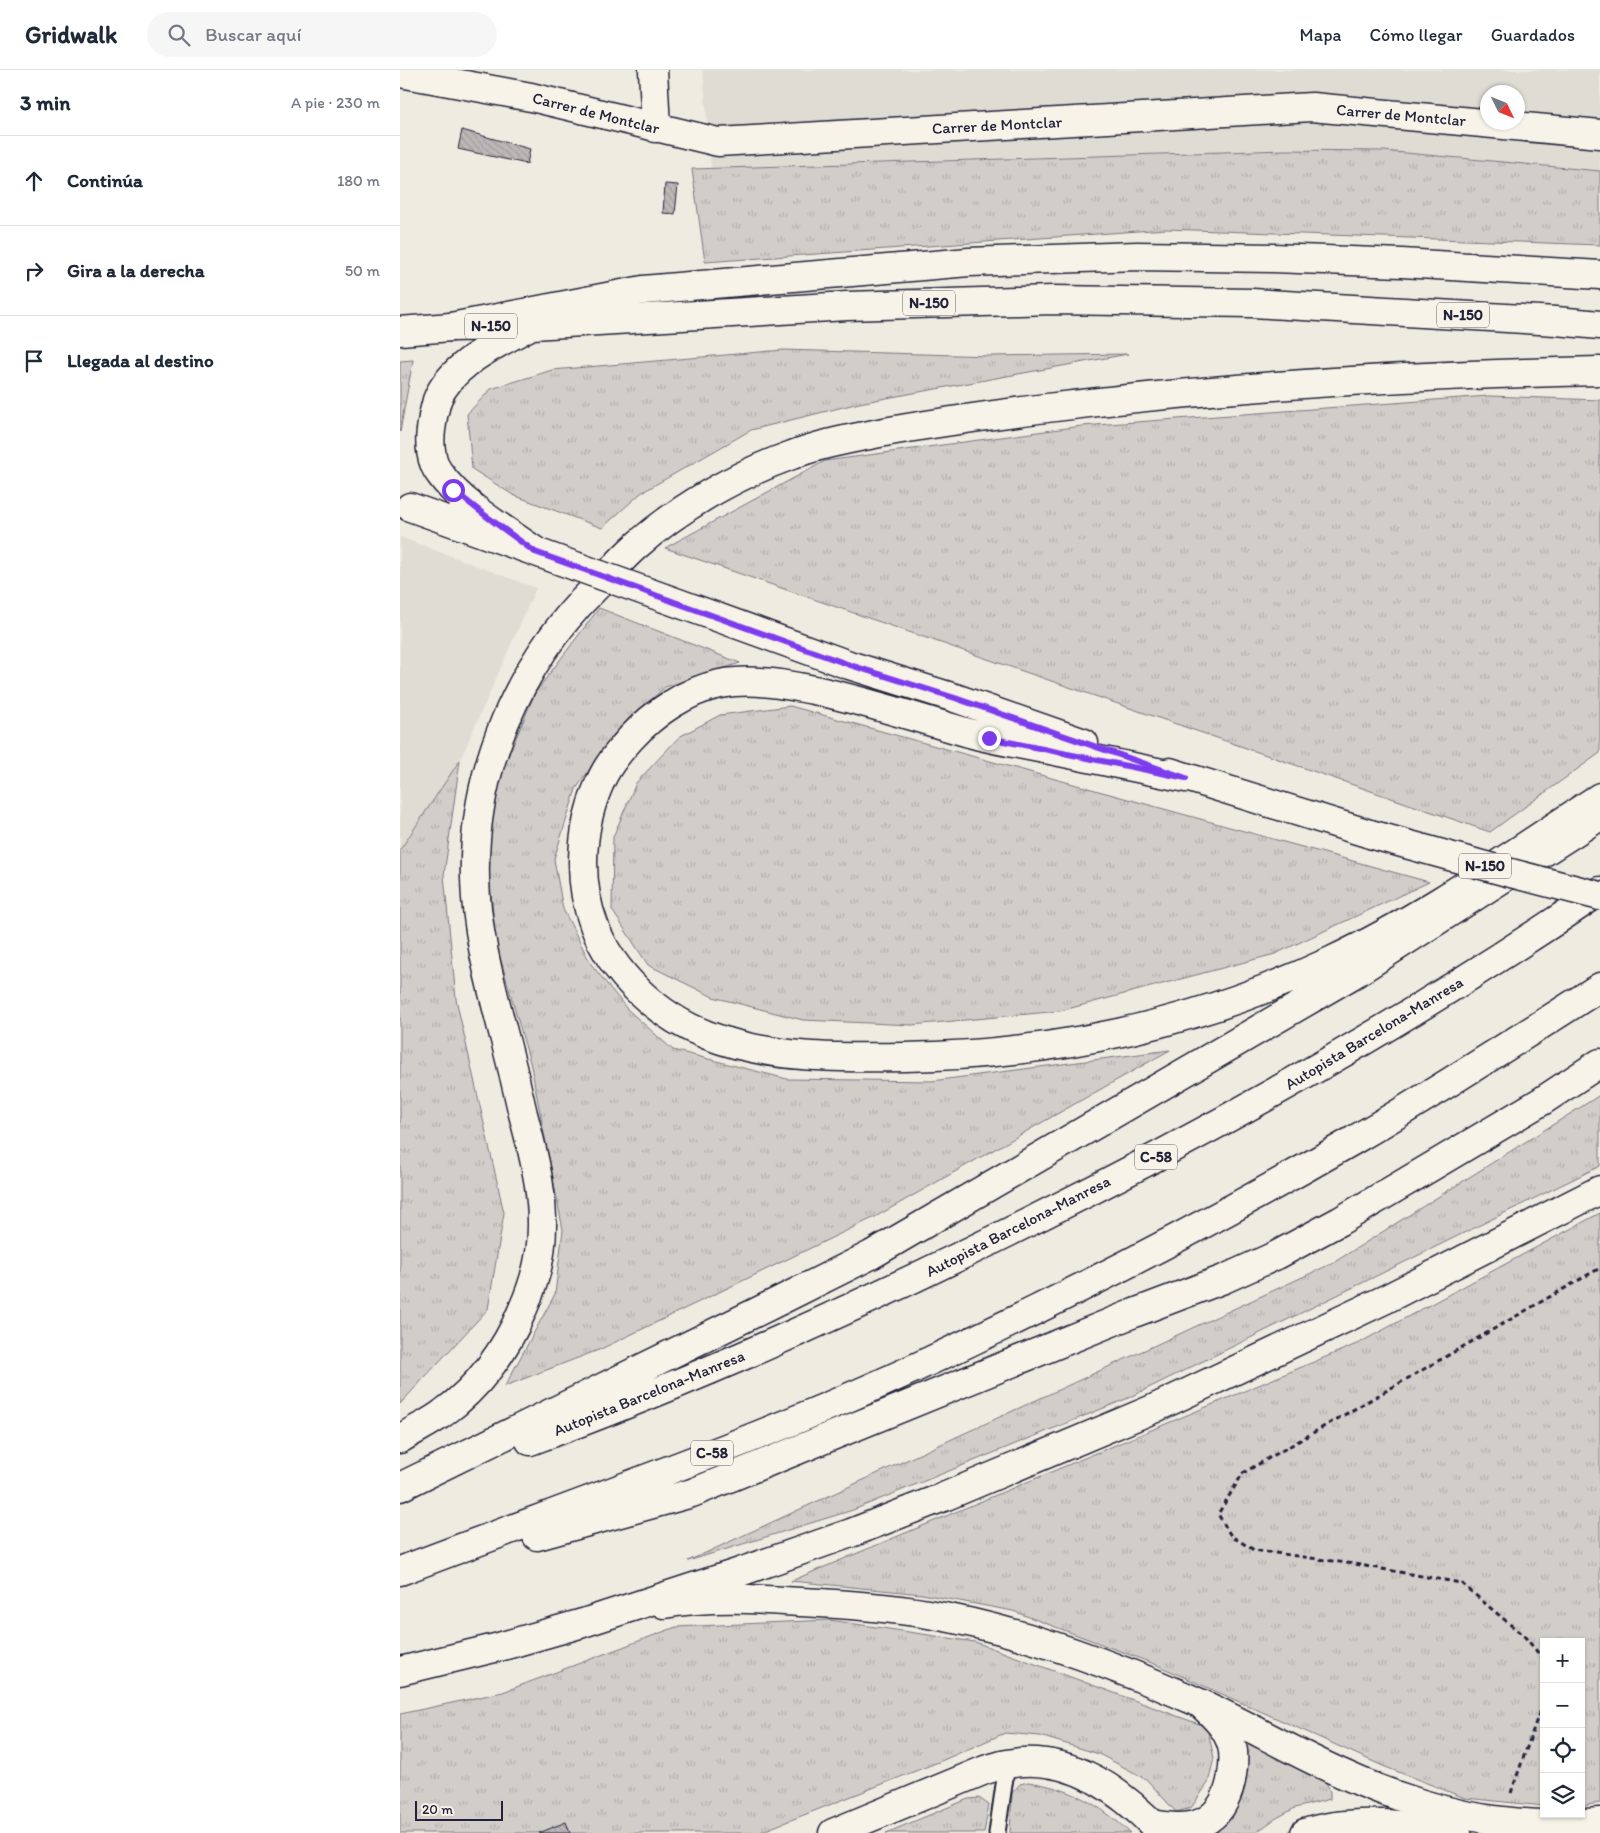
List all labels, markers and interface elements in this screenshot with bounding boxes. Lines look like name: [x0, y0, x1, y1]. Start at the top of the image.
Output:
search box: [147, 12, 497, 57]
text: Gridwalk: [25, 20, 117, 49]
icon: search: [165, 21, 193, 49]
text: Buscar aquí: [205, 23, 301, 46]
text: Mapa: [1300, 24, 1341, 46]
text: Cómo llegar: [1369, 24, 1463, 46]
text: Guardados: [1491, 24, 1575, 46]
north arrow: [1480, 85, 1525, 130]
street label: Carrer de Montclar: [530, 88, 662, 138]
text: 3 min: [20, 90, 70, 115]
text: A pie · 230 m: [291, 93, 380, 112]
street label: Carrer de Montclar: [1335, 100, 1467, 130]
street label: Carrer de Montclar: [931, 112, 1063, 138]
icon: ahead: [20, 167, 48, 195]
text: Continúa: [67, 169, 143, 192]
text: 180 m: [337, 171, 380, 190]
icon: right: [20, 257, 48, 285]
text: Gira a la derecha: [67, 259, 205, 282]
text: 50 m: [345, 261, 380, 280]
road number: N-150: [903, 290, 955, 316]
road number: N-150: [1437, 302, 1489, 328]
road number: N-150: [465, 314, 517, 338]
icon: arrive: [20, 347, 48, 375]
text: Llegada al destino: [67, 349, 214, 372]
route start: [442, 479, 465, 502]
route end: [978, 727, 1001, 750]
road number: N-150: [1459, 854, 1511, 878]
street label: Autopista Barcelona-Manresa: [1282, 972, 1466, 1094]
road number: C-58: [1135, 1144, 1177, 1170]
street label: Autopista Barcelona-Manresa: [923, 1171, 1113, 1281]
street label: Autopista Barcelona-Manresa: [551, 1346, 747, 1440]
road number: C-58: [691, 1440, 733, 1466]
map controls: [1540, 1638, 1585, 1818]
button: +: [1540, 1638, 1585, 1683]
button: −: [1540, 1683, 1585, 1728]
button: locate: [1540, 1728, 1585, 1773]
button: layers: [1540, 1773, 1585, 1818]
scale bar: [415, 1798, 502, 1821]
text: 20 m: [422, 1801, 453, 1818]

